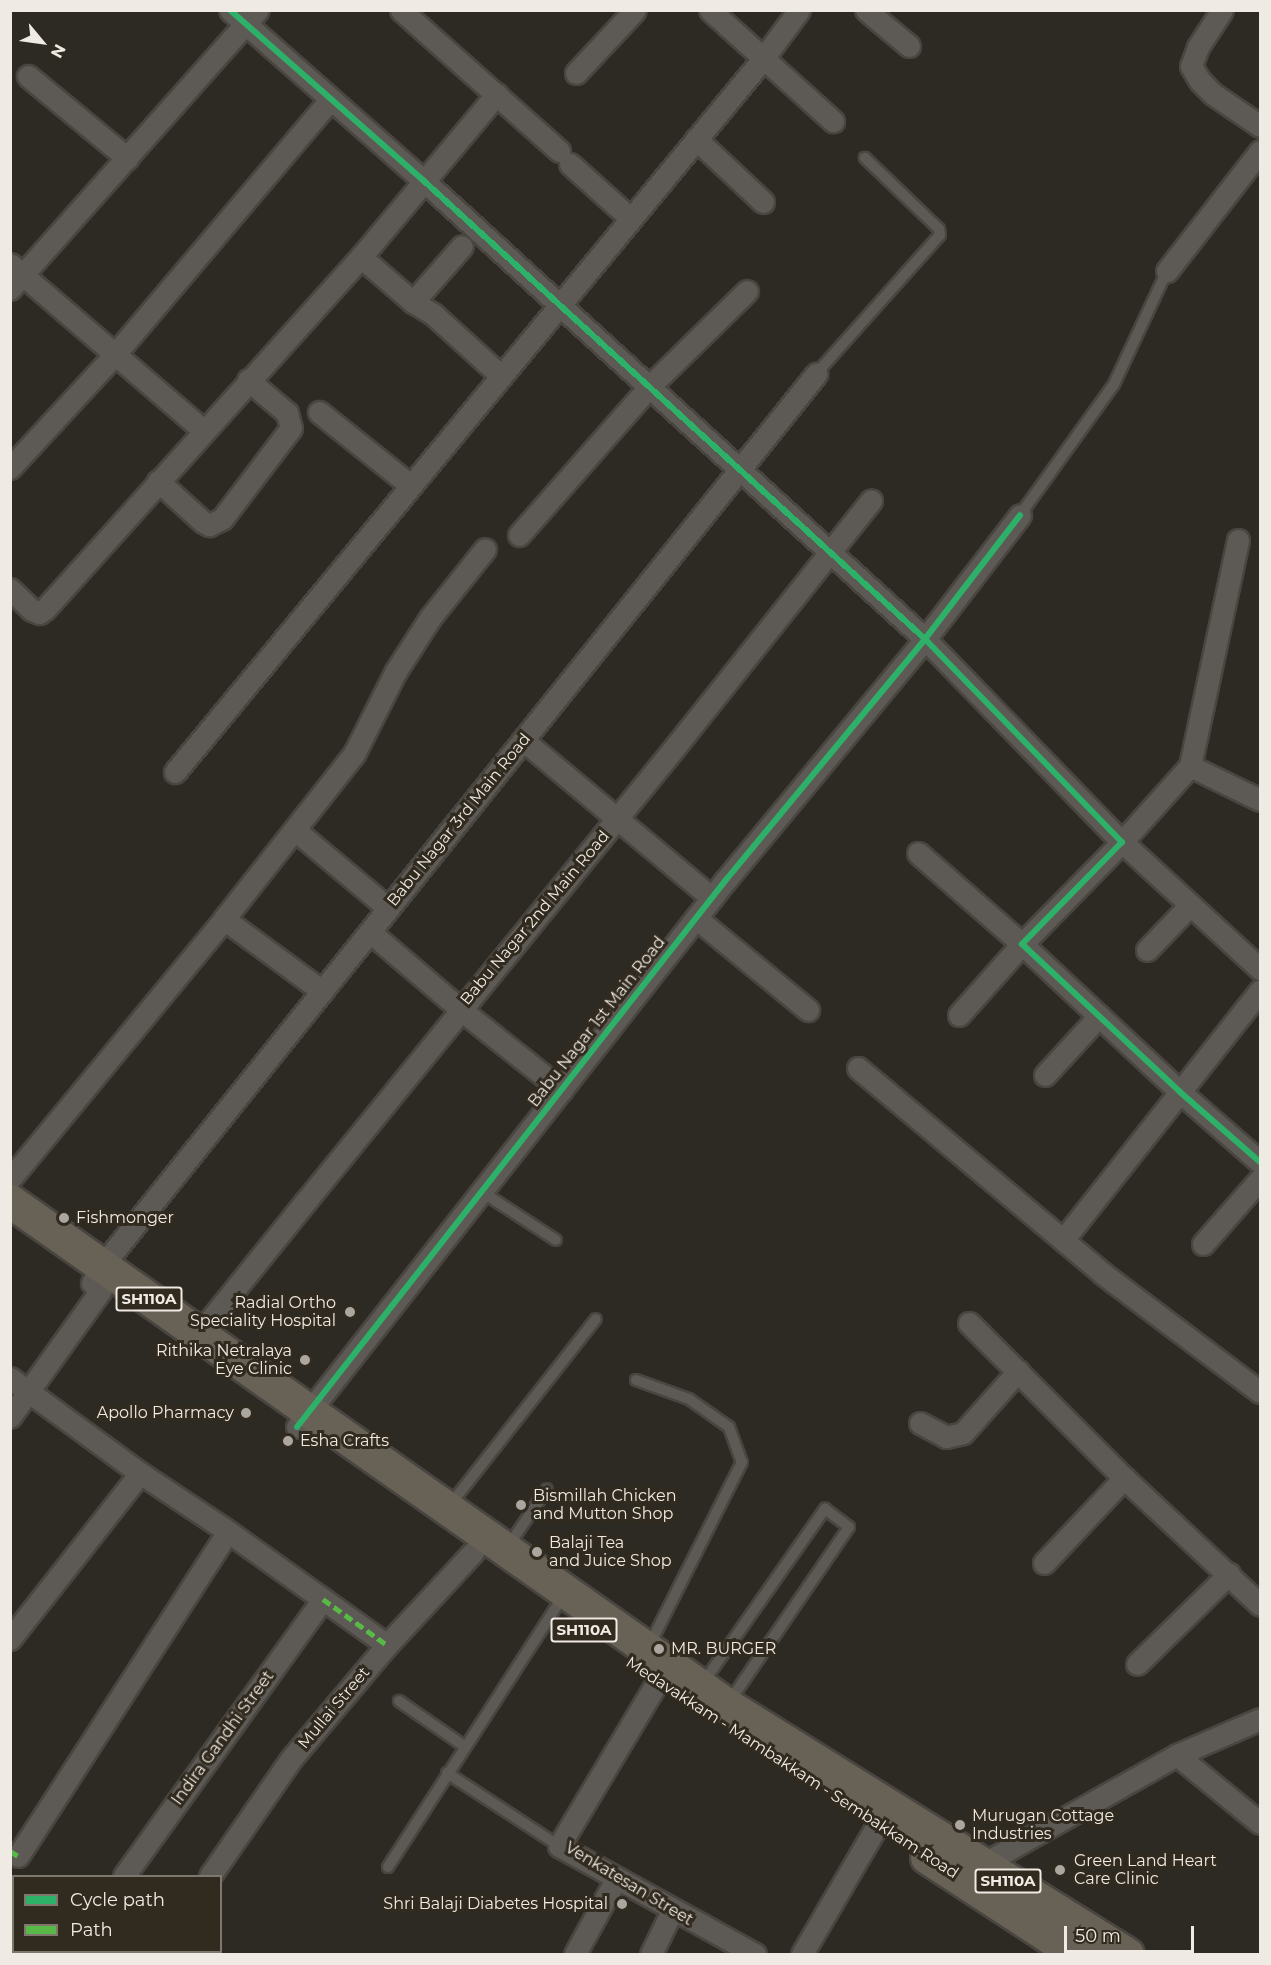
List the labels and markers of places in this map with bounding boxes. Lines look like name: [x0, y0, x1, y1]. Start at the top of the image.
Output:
place label: Fishmonger: [76, 1208, 174, 1228]
marker: Fishmonger: [57, 1211, 71, 1225]
place label: Radial Ortho Speciality Hospital: [190, 1293, 336, 1331]
marker: Radial Ortho Speciality Hospital: [341, 1303, 359, 1321]
place label: Rithika Netralaya Eye Clinic: [156, 1341, 292, 1379]
marker: Rithika Netralaya Eye Clinic: [296, 1351, 314, 1369]
place label: Apollo Pharmacy: [97, 1403, 234, 1423]
marker: Apollo Pharmacy: [239, 1406, 253, 1420]
place label: Esha Crafts: [300, 1431, 389, 1451]
marker: Esha Crafts: [281, 1434, 295, 1448]
place label: Bismillah Chicken and Mutton Shop: [533, 1486, 677, 1524]
marker: Bismillah Chicken and Mutton Shop: [514, 1498, 528, 1512]
place label: Balaji Tea and Juice Shop: [549, 1533, 672, 1571]
marker: Balaji Tea and Juice Shop: [530, 1545, 544, 1559]
place label: MR. BURGER: [671, 1639, 776, 1659]
marker: MR. BURGER: [652, 1642, 666, 1656]
place label: Murugan Cottage Industries: [972, 1806, 1114, 1844]
marker: Murugan Cottage Industries: [953, 1818, 967, 1832]
place label: Green Land Heart Care Clinic: [1074, 1851, 1217, 1889]
marker: Green Land Heart Care Clinic: [1051, 1861, 1069, 1879]
place label: Shri Balaji Diabetes Hospital: [383, 1894, 608, 1914]
marker: Shri Balaji Diabetes Hospital: [613, 1895, 631, 1913]

